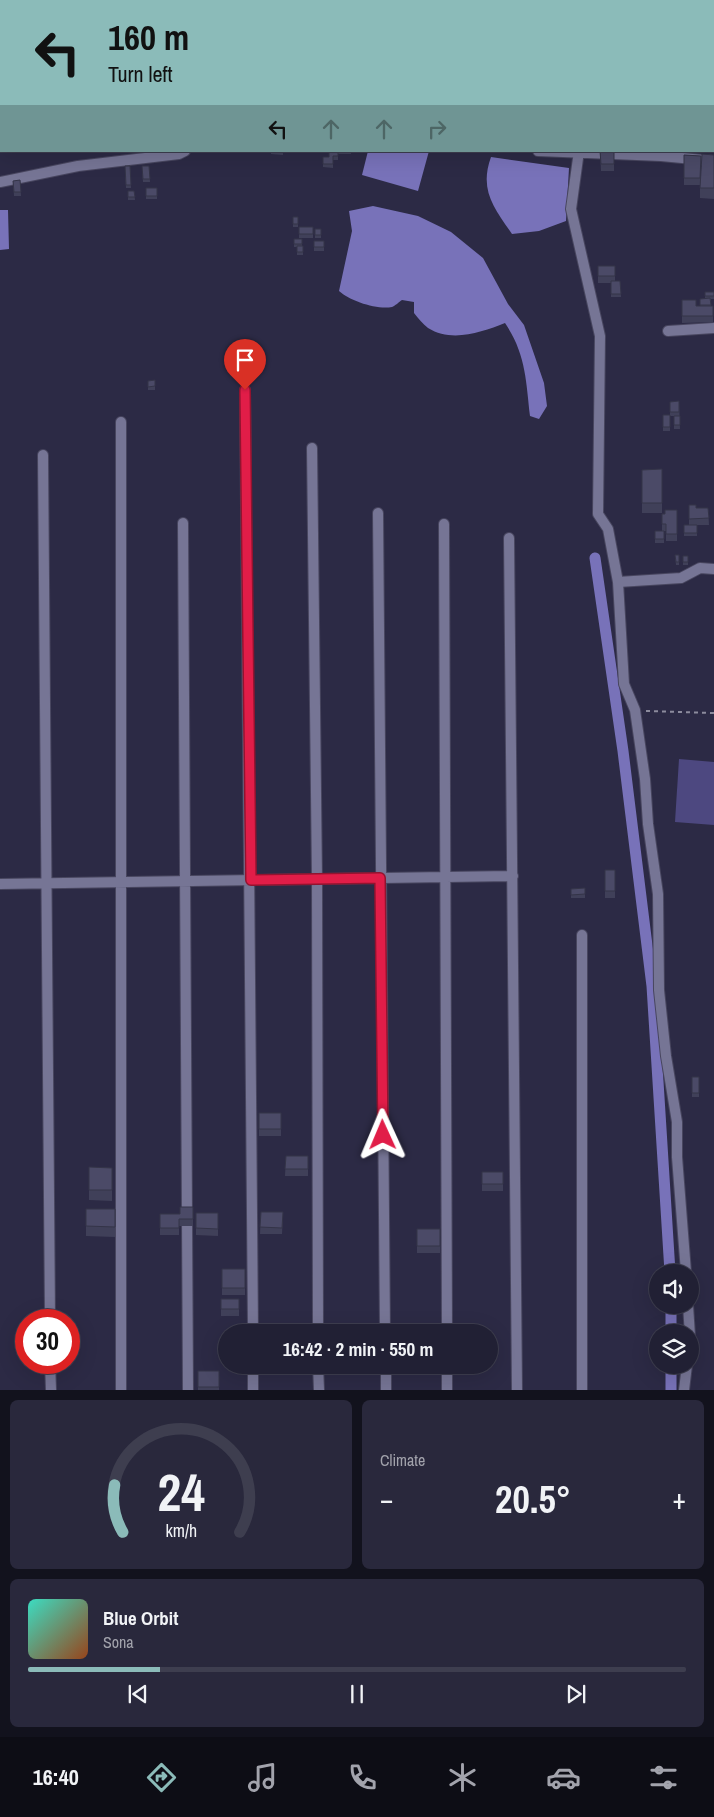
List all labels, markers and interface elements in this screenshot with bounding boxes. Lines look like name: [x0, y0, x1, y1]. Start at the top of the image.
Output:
text: 160 m: [108, 14, 189, 61]
icon: left: [25, 20, 90, 85]
text: Turn left: [108, 59, 173, 89]
icon: left: [264, 115, 292, 143]
icon: ahead: [317, 115, 345, 143]
icon: ahead: [370, 115, 398, 143]
icon: right: [423, 115, 451, 143]
pin: [224, 339, 266, 390]
icon: arrive: [231, 346, 259, 374]
position arrow: [356, 1108, 408, 1160]
map controls: [649, 1264, 699, 1374]
button: sound: [649, 1264, 699, 1314]
speed limit sign: 30: [15, 1309, 80, 1374]
button: layers: [649, 1324, 699, 1374]
text: 16:42 · 2 min · 550 m: [283, 1336, 433, 1362]
text: Climate: [380, 1449, 425, 1471]
text: 24: [157, 1457, 205, 1527]
text: 20.5°: [495, 1474, 571, 1525]
text: −: [380, 1480, 393, 1518]
text: +: [673, 1480, 686, 1518]
text: km/h: [165, 1519, 197, 1543]
text: Blue Orbit: [103, 1605, 178, 1631]
text: Sona: [103, 1631, 134, 1653]
icon: previous: [124, 1680, 152, 1708]
icon: pause: [343, 1680, 371, 1708]
icon: next: [562, 1680, 590, 1708]
icon: directions: [144, 1760, 179, 1795]
icon: music: [245, 1760, 280, 1795]
icon: phone: [345, 1760, 380, 1795]
icon: climate: [445, 1760, 480, 1795]
icon: car: [546, 1760, 581, 1795]
icon: filters: [646, 1760, 681, 1795]
text: 16:40: [33, 1762, 79, 1792]

